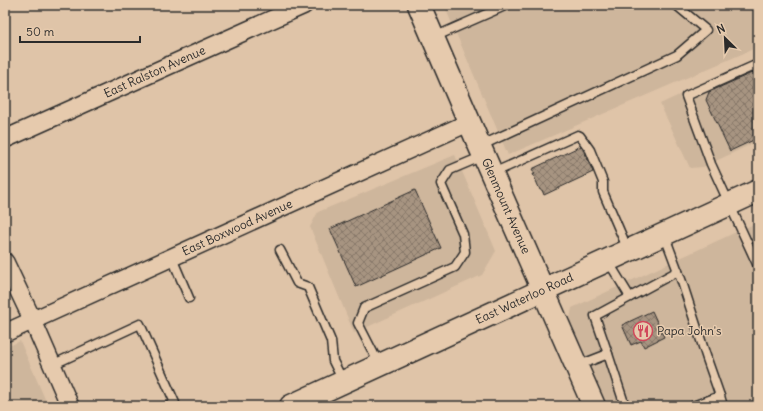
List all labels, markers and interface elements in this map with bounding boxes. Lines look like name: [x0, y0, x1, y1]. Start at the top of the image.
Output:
scale bar: [20, 18, 140, 44]
north arrow: [705, 18, 745, 58]
text: N: [715, 21, 727, 37]
text: 50 m: [26, 24, 55, 39]
street label: East Ralston Avenue: [101, 42, 208, 101]
street label: Glenmount Avenue: [479, 156, 534, 256]
street label: East Boxwood Avenue: [179, 196, 295, 259]
street label: East Waterloo Road: [473, 269, 576, 327]
restaurant icon: Papa John's: [632, 320, 654, 342]
place label: Papa John's: [657, 323, 722, 338]

